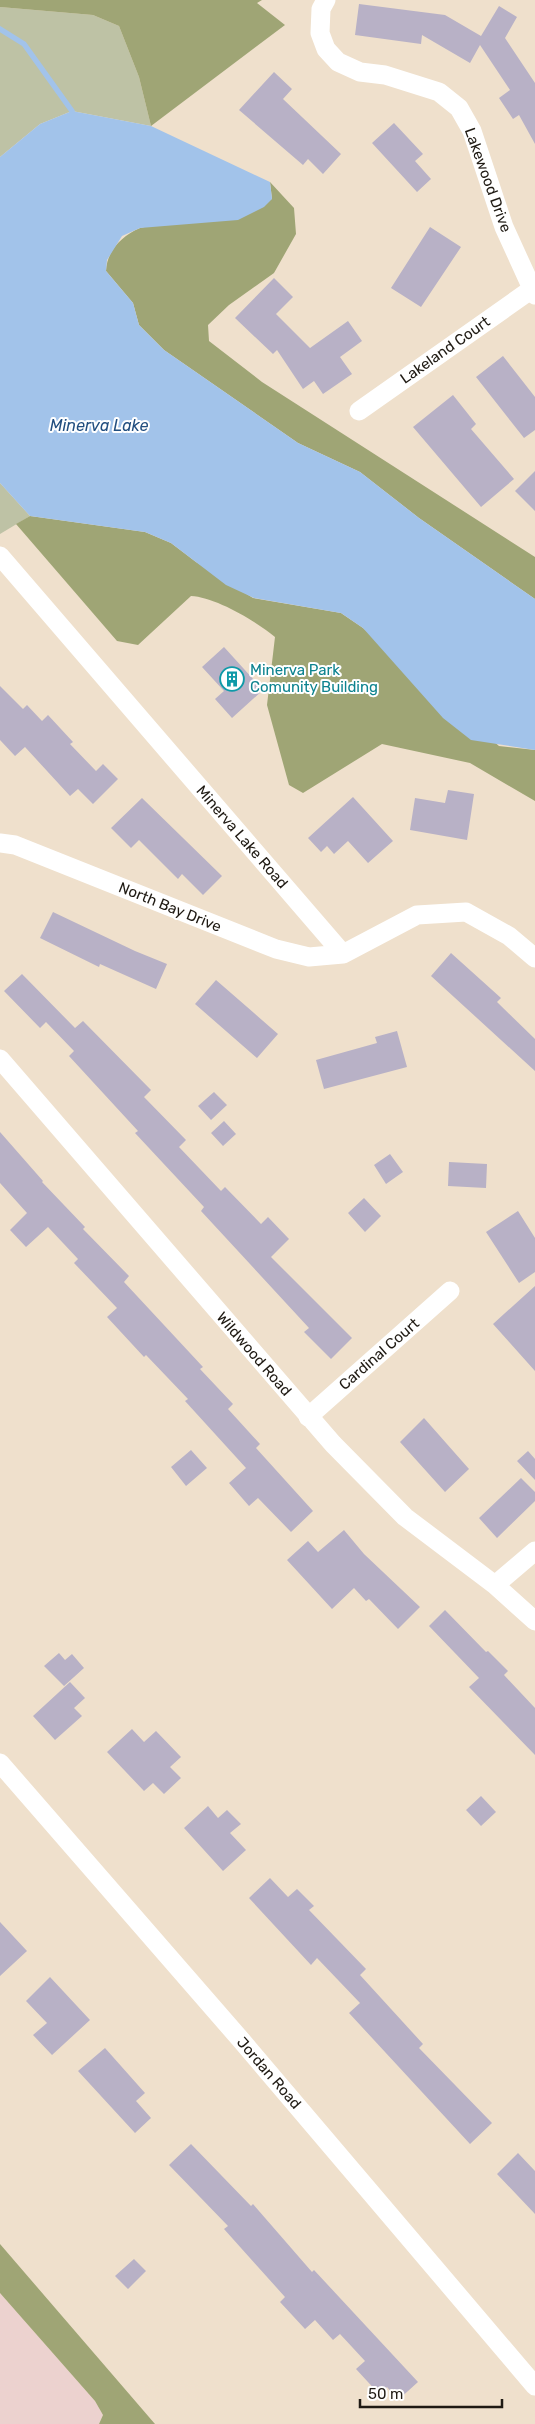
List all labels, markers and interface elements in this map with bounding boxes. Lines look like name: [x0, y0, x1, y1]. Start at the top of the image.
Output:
street label: Lakewood Drive: [461, 125, 515, 235]
street label: Lakeland Court: [397, 312, 493, 388]
water label: Minerva Lake: [50, 416, 148, 435]
place label: Minerva Park Comunity Building: [250, 661, 378, 696]
building icon: Minerva Park Comunity Building: [219, 666, 245, 692]
street label: Minerva Lake Road: [192, 782, 292, 892]
street label: North Bay Drive: [116, 878, 224, 936]
street label: Wildwood Road: [213, 1308, 295, 1400]
street label: Cardinal Court: [335, 1314, 423, 1394]
street label: Jordan Road: [233, 2033, 305, 2113]
scale bar: [360, 2376, 502, 2408]
text: 50 m: [368, 2385, 403, 2403]

